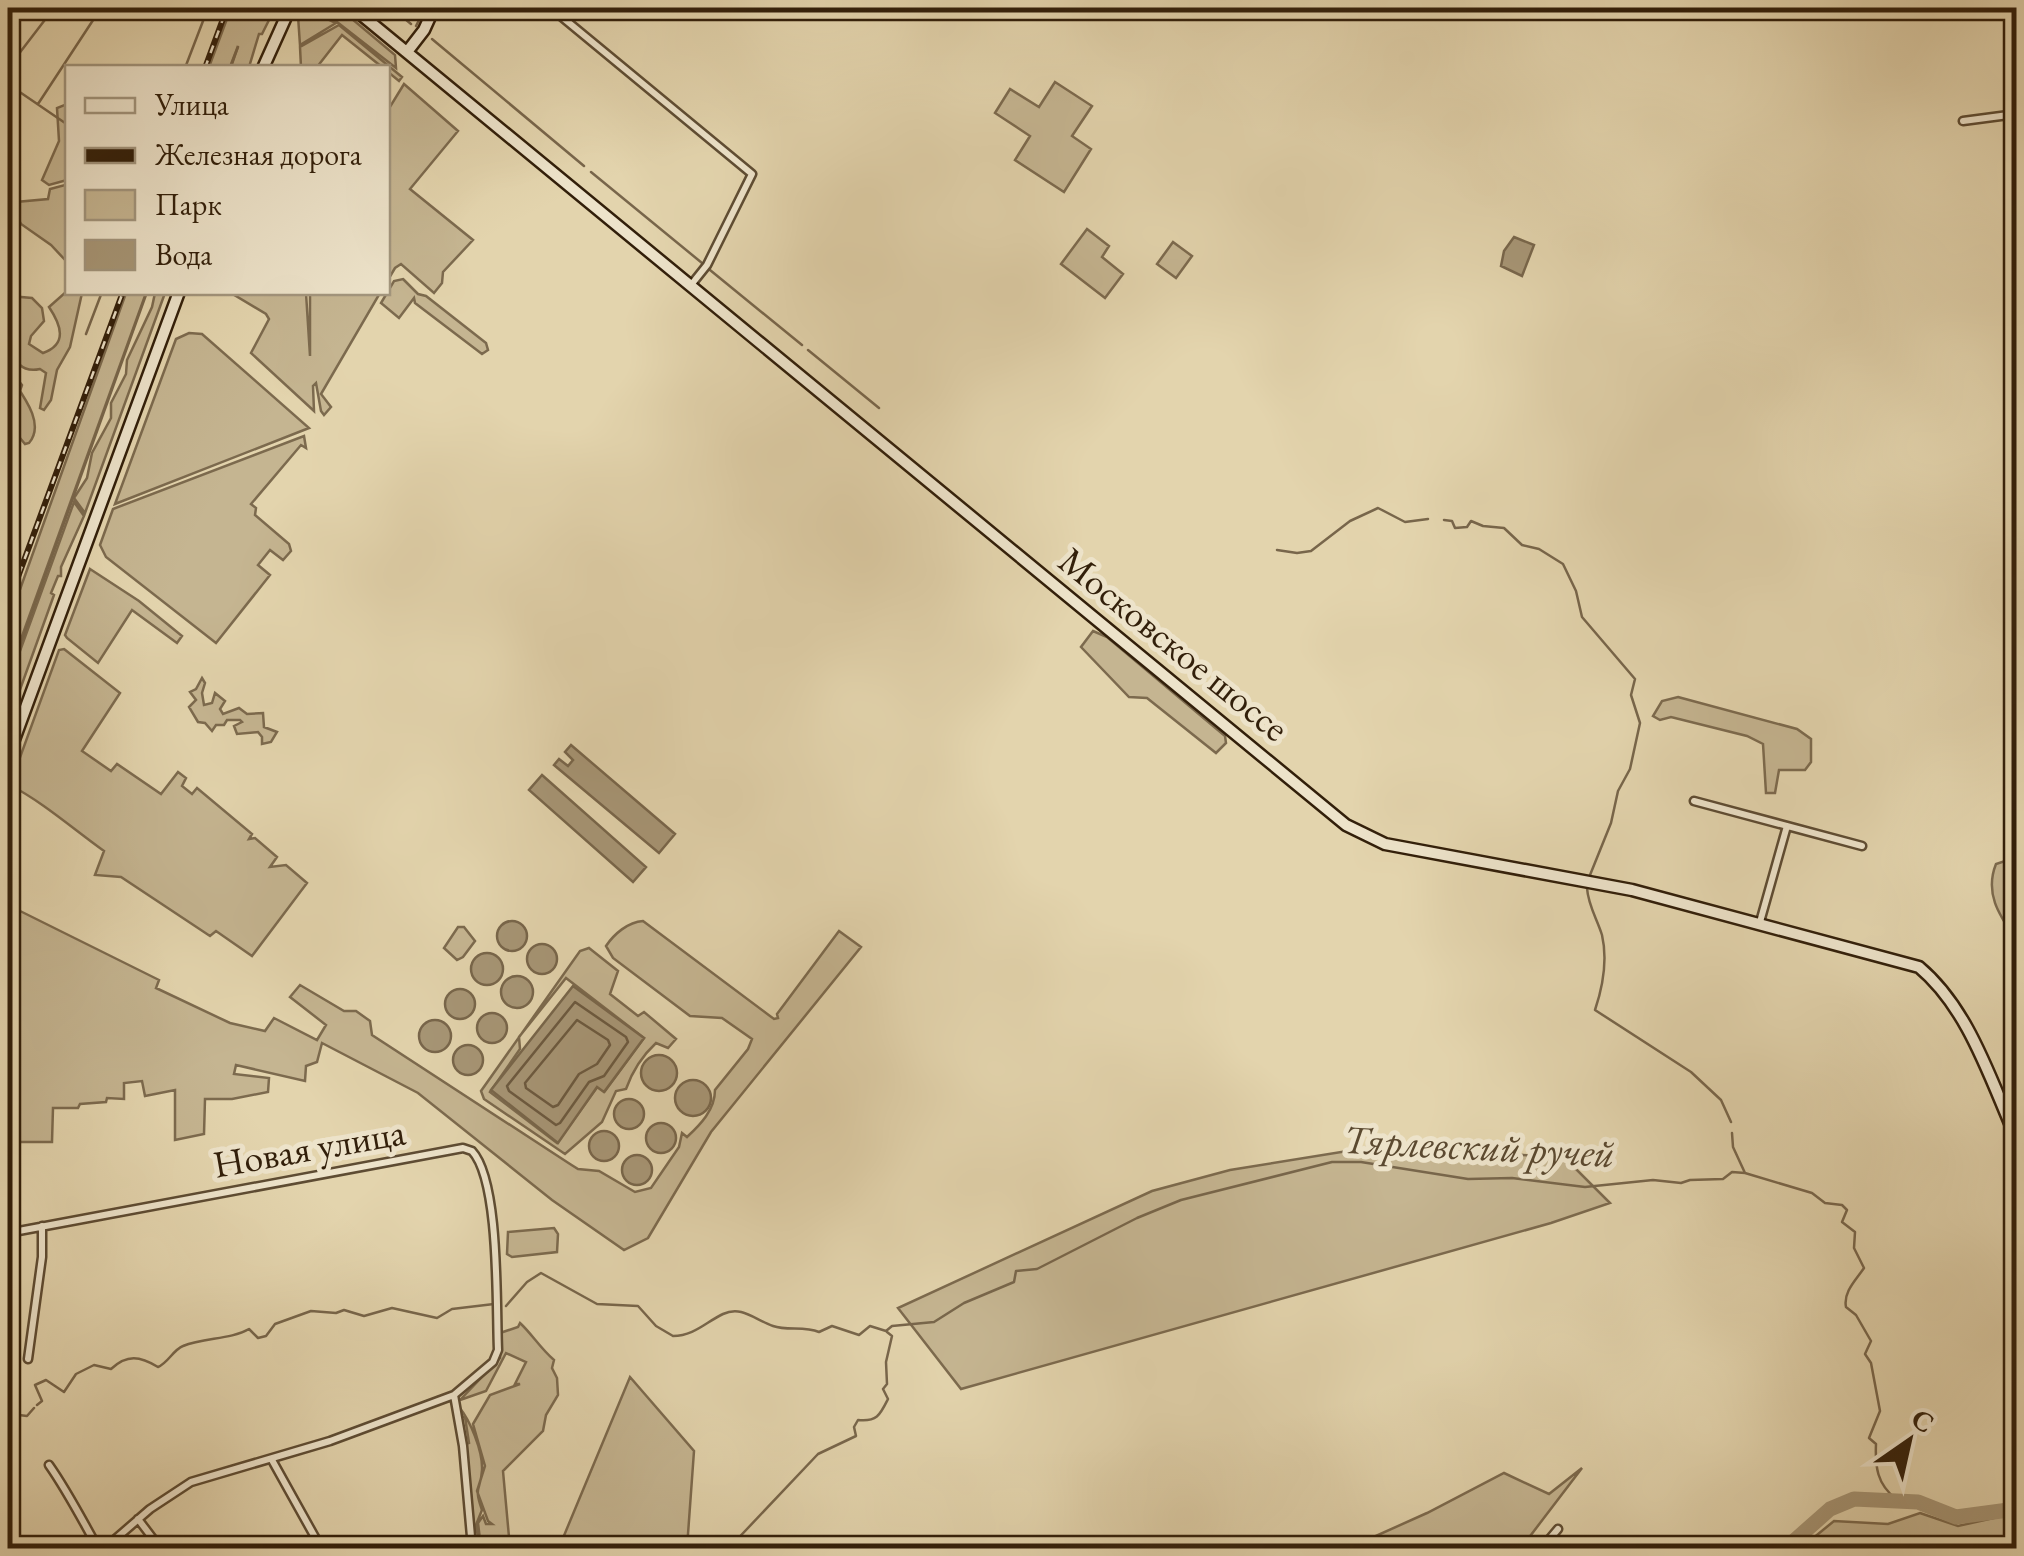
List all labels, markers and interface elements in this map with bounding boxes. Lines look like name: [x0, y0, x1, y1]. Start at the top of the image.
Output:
legend: [65, 65, 390, 295]
text: Улица: [154, 85, 229, 124]
text: Железная дорога: [154, 135, 362, 174]
text: Парк: [155, 185, 222, 224]
text: Вода: [155, 235, 212, 274]
street label: Московское шоссе: [1049, 536, 1299, 752]
street label: Новая улица: [209, 1106, 410, 1188]
water label: Тярлевский ручей: [1342, 1113, 1616, 1179]
north arrow: [1859, 1391, 1959, 1491]
text: С: [1905, 1400, 1941, 1441]

